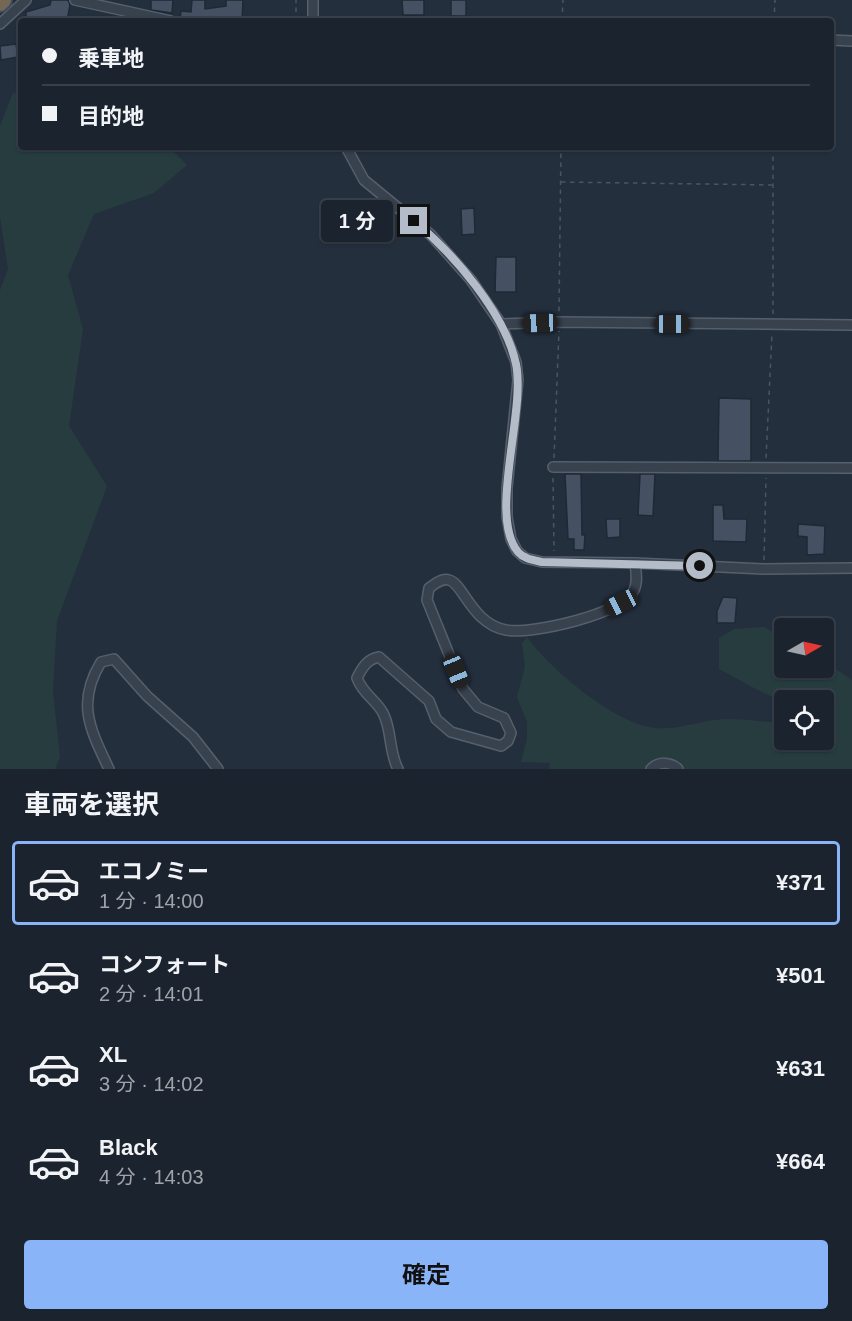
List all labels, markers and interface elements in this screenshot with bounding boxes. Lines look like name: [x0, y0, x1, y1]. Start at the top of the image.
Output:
text: 乗車地: [78, 46, 144, 71]
text: 目的地: [78, 104, 144, 129]
callout: 1 分: [321, 200, 393, 242]
route end: [400, 207, 427, 234]
text: 1 分: [339, 210, 375, 232]
car: [522, 313, 558, 333]
car: [654, 315, 690, 333]
route start: [686, 552, 713, 579]
car: [601, 587, 641, 619]
north arrow: [774, 618, 834, 678]
map controls: [774, 618, 834, 750]
car: [441, 651, 471, 691]
button: locate: [774, 690, 834, 750]
text: 車両を選択: [24, 790, 159, 820]
icon: car: [27, 856, 81, 910]
text: エコノミー: [99, 859, 209, 884]
text: ¥371: [776, 870, 825, 895]
text: 1 分 · 14:00: [99, 890, 204, 912]
icon: car: [27, 949, 81, 1003]
text: コンフォート: [99, 952, 230, 977]
text: ¥501: [776, 963, 825, 988]
text: 2 分 · 14:01: [99, 983, 204, 1005]
icon: car: [27, 1042, 81, 1096]
text: XL: [99, 1042, 127, 1067]
text: ¥631: [776, 1056, 825, 1081]
text: 3 分 · 14:02: [99, 1073, 204, 1095]
icon: car: [27, 1135, 81, 1189]
text: Black: [99, 1135, 158, 1160]
text: ¥664: [776, 1149, 825, 1174]
text: 4 分 · 14:03: [99, 1166, 204, 1188]
button: 確定: [24, 1240, 828, 1309]

